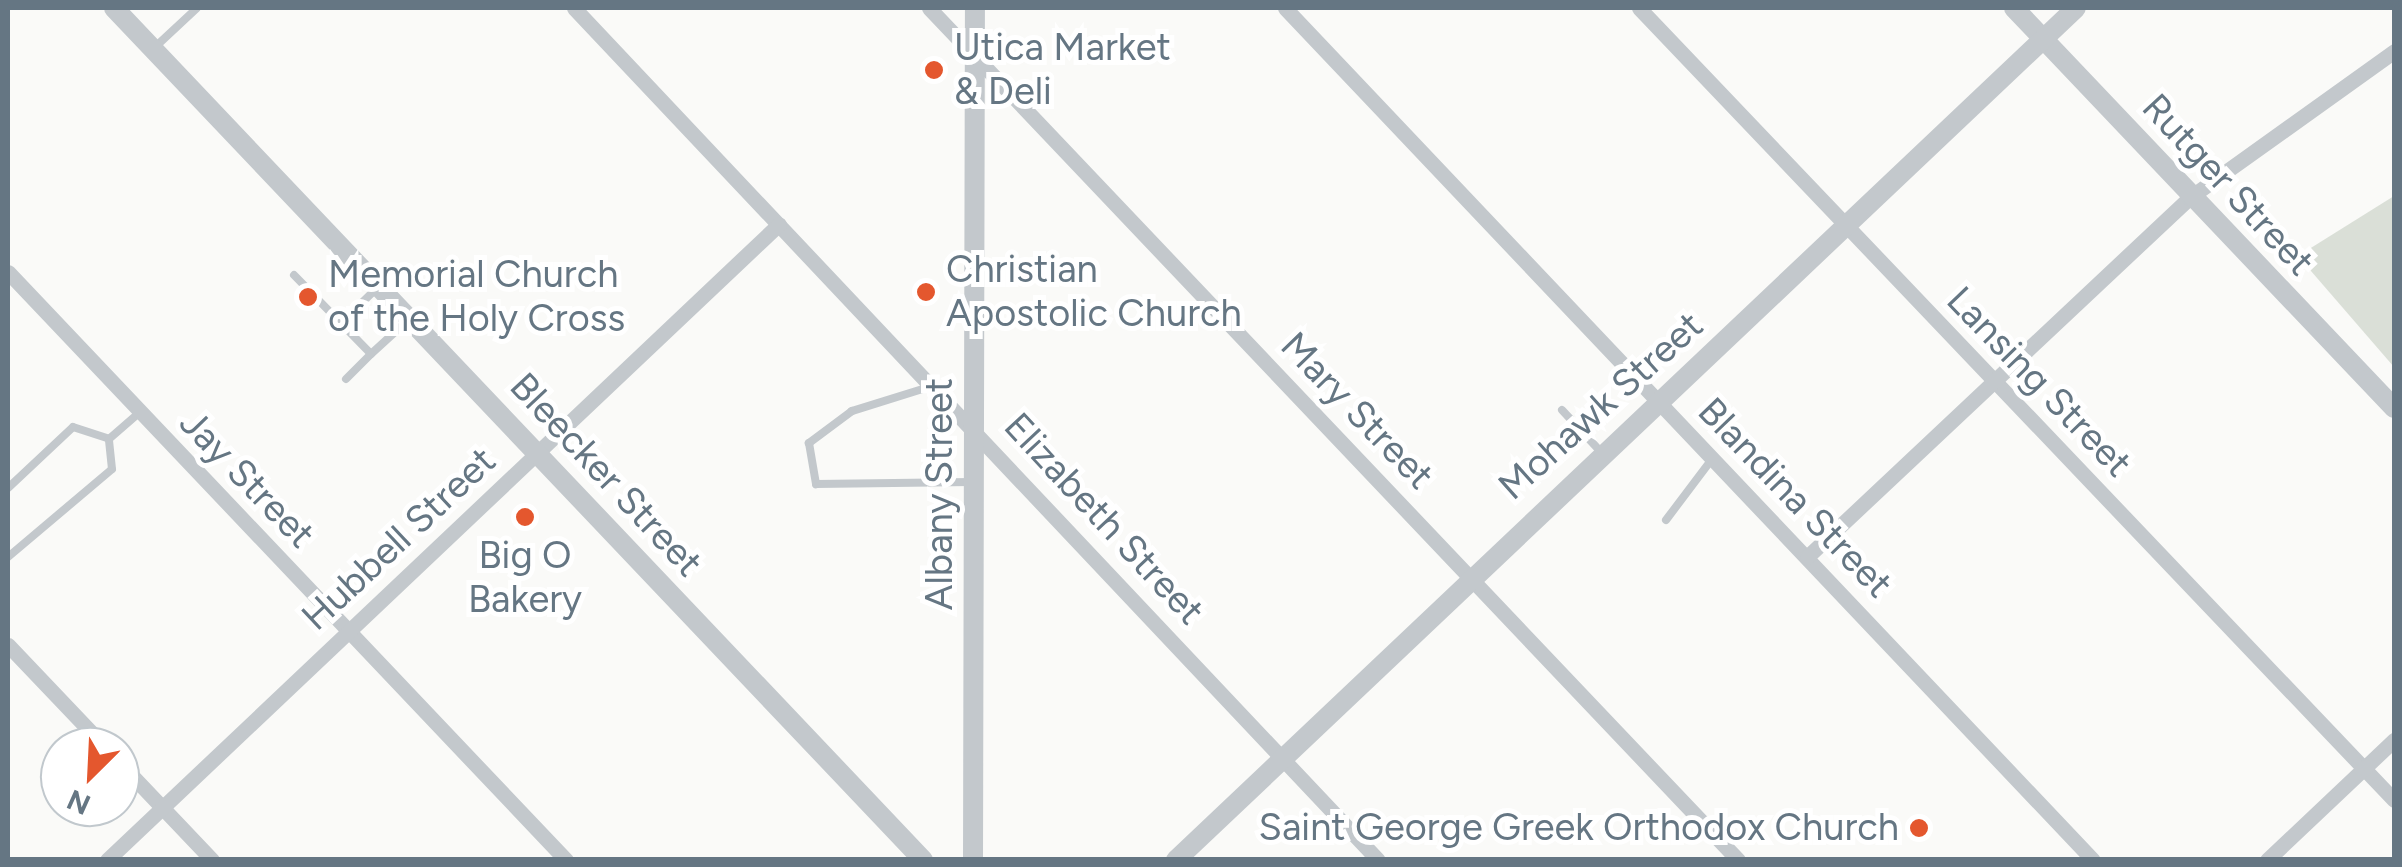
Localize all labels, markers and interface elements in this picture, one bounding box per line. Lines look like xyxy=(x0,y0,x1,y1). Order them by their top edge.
place label: Utica Market & Deli xyxy=(954,25,1171,114)
marker: Utica Market & Deli xyxy=(923,59,945,81)
street label: Rutger Street xyxy=(2133,85,2323,285)
place label: Christian Apostolic Church xyxy=(946,247,1242,336)
place label: Memorial Church of the Holy Cross xyxy=(328,252,625,342)
street label: Lansing Street xyxy=(1937,278,2141,486)
marker: Christian Apostolic Church xyxy=(915,281,937,303)
marker: Memorial Church of the Holy Cross xyxy=(297,286,319,308)
street label: Mohawk Street xyxy=(1490,303,1712,509)
street label: Mary Street xyxy=(1271,323,1443,499)
street label: Bleecker Street xyxy=(500,364,712,586)
street label: Albany Street xyxy=(917,378,963,610)
street label: Blandina Street xyxy=(1688,389,1902,607)
street label: Jay Street xyxy=(170,400,324,558)
street label: Elizabeth Street xyxy=(995,404,1213,634)
street label: Hubbell Street xyxy=(293,438,505,640)
marker: Big O Bakery xyxy=(514,506,536,528)
place label: Big O Bakery xyxy=(468,533,582,622)
north arrow xyxy=(40,727,140,827)
text: N xyxy=(62,783,95,823)
place label: Saint George Greek Orthodox Church xyxy=(1259,805,1899,851)
marker: Saint George Greek Orthodox Church xyxy=(1908,817,1930,839)

